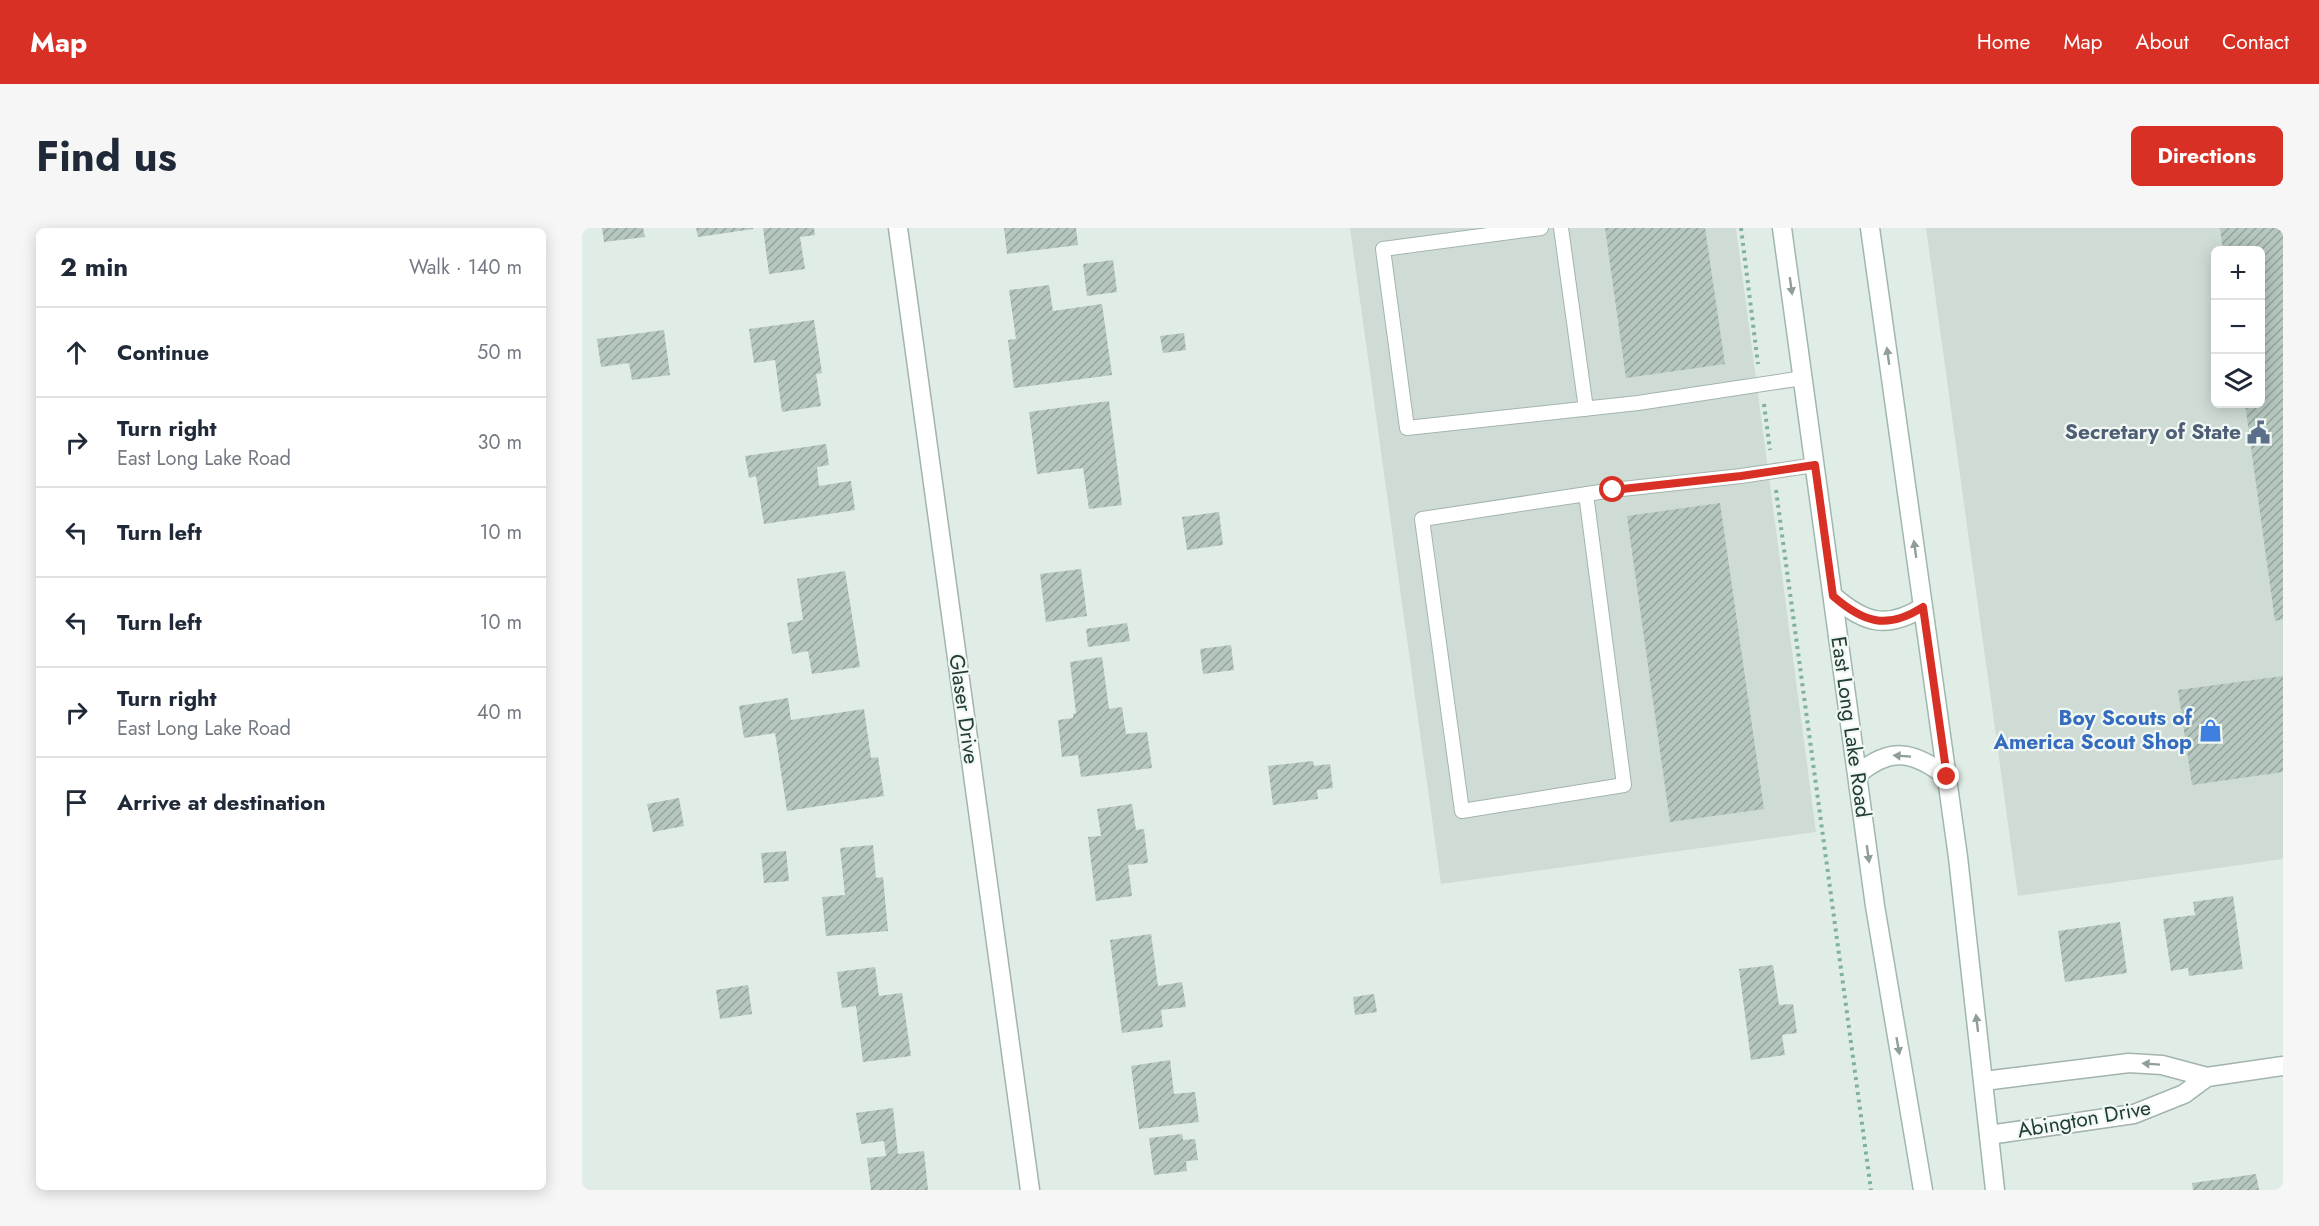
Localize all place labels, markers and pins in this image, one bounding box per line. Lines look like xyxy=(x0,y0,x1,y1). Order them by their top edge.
place label: Secretary of State xyxy=(2065,417,2241,447)
public building icon: Secretary of State xyxy=(2246,419,2272,445)
place label: Boy Scouts of America Scout Shop xyxy=(1993,703,2193,757)
shop icon: Boy Scouts of America Scout Shop xyxy=(2197,717,2223,743)

